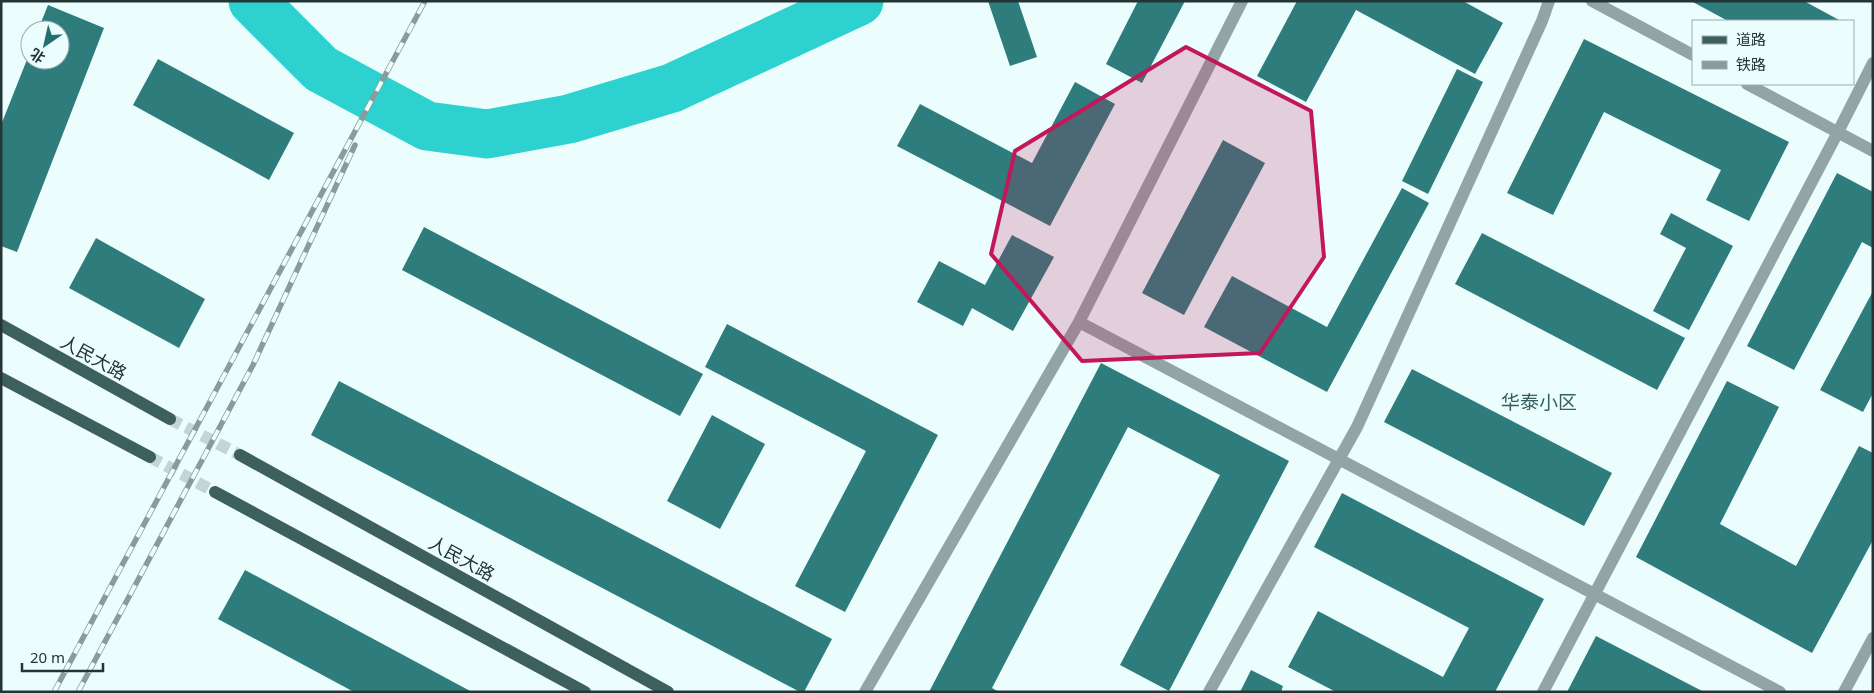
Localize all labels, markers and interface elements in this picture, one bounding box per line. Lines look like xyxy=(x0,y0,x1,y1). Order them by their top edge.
north arrow xyxy=(20,20,70,70)
legend xyxy=(1692,20,1854,85)
text: 道路 xyxy=(1736,29,1766,49)
text: 北 xyxy=(26,44,49,68)
text: 铁路 xyxy=(1736,54,1766,74)
street label: 人民大路 xyxy=(57,329,131,385)
district label: 华泰小区 xyxy=(1501,389,1577,415)
street label: 人民大路 xyxy=(425,530,499,586)
scale bar xyxy=(22,640,104,672)
text: 20 m xyxy=(30,647,65,667)

